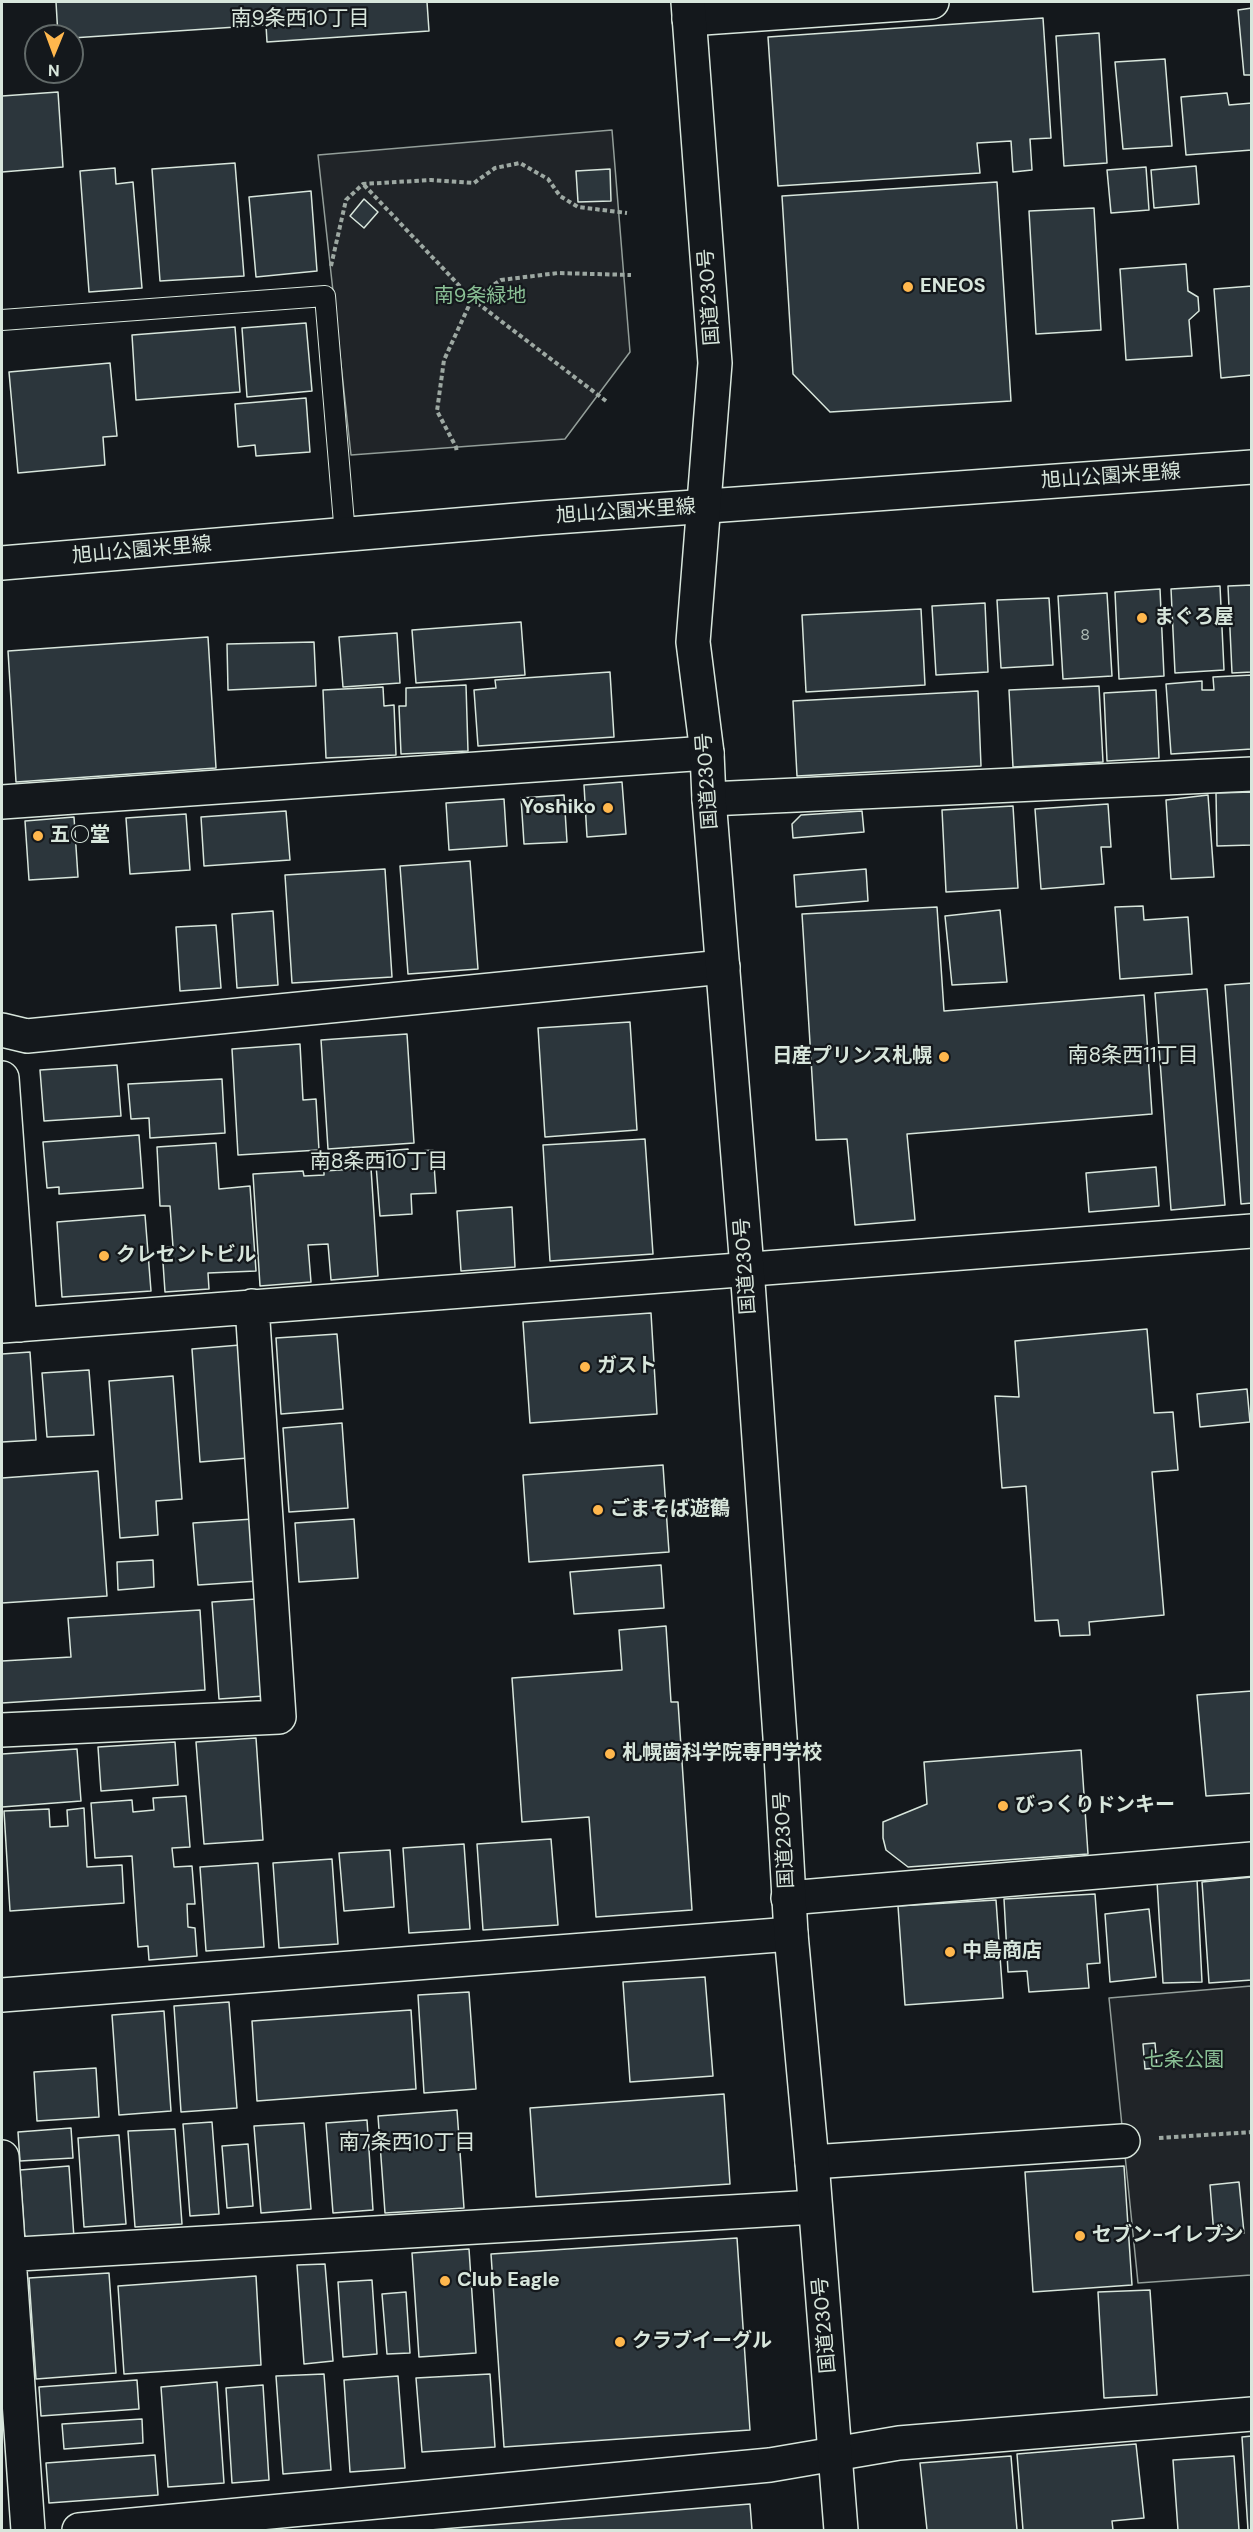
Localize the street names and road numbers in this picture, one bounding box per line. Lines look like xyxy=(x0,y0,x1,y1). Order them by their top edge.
street label: 国道230号 xyxy=(695,248,725,346)
street label: 旭山公園米里線 xyxy=(1040,460,1182,494)
street label: 旭山公園米里線 xyxy=(555,495,697,529)
street label: 旭山公園米里線 xyxy=(71,533,213,569)
street label: 国道230号 xyxy=(693,732,723,830)
street label: 国道230号 xyxy=(731,1217,761,1315)
street label: 国道230号 xyxy=(770,1791,800,1889)
street label: 国道230号 xyxy=(809,2276,841,2374)

